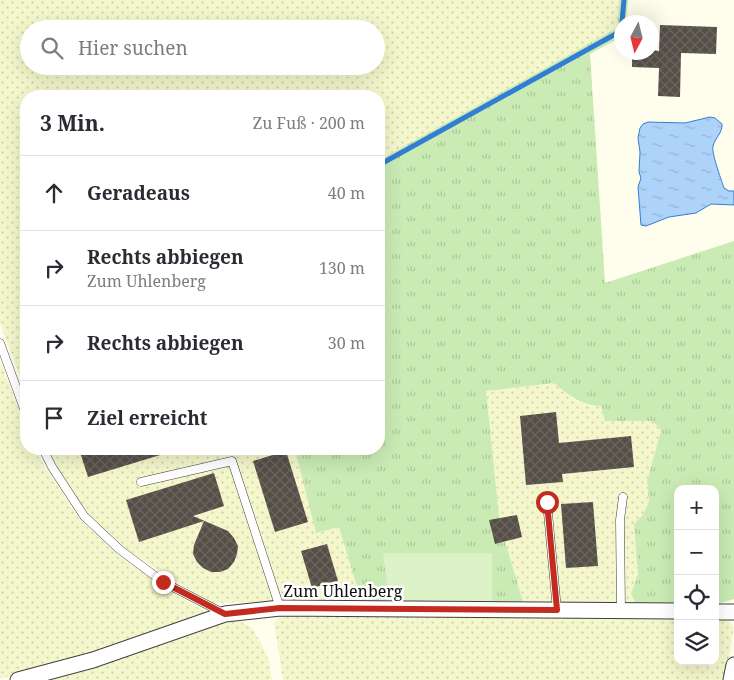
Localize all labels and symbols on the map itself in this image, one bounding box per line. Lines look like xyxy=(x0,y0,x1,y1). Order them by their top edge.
north arrow xyxy=(614,15,659,60)
route start xyxy=(536,491,559,514)
route end xyxy=(152,571,175,594)
street label: Zum Uhlenberg xyxy=(284,580,403,602)

